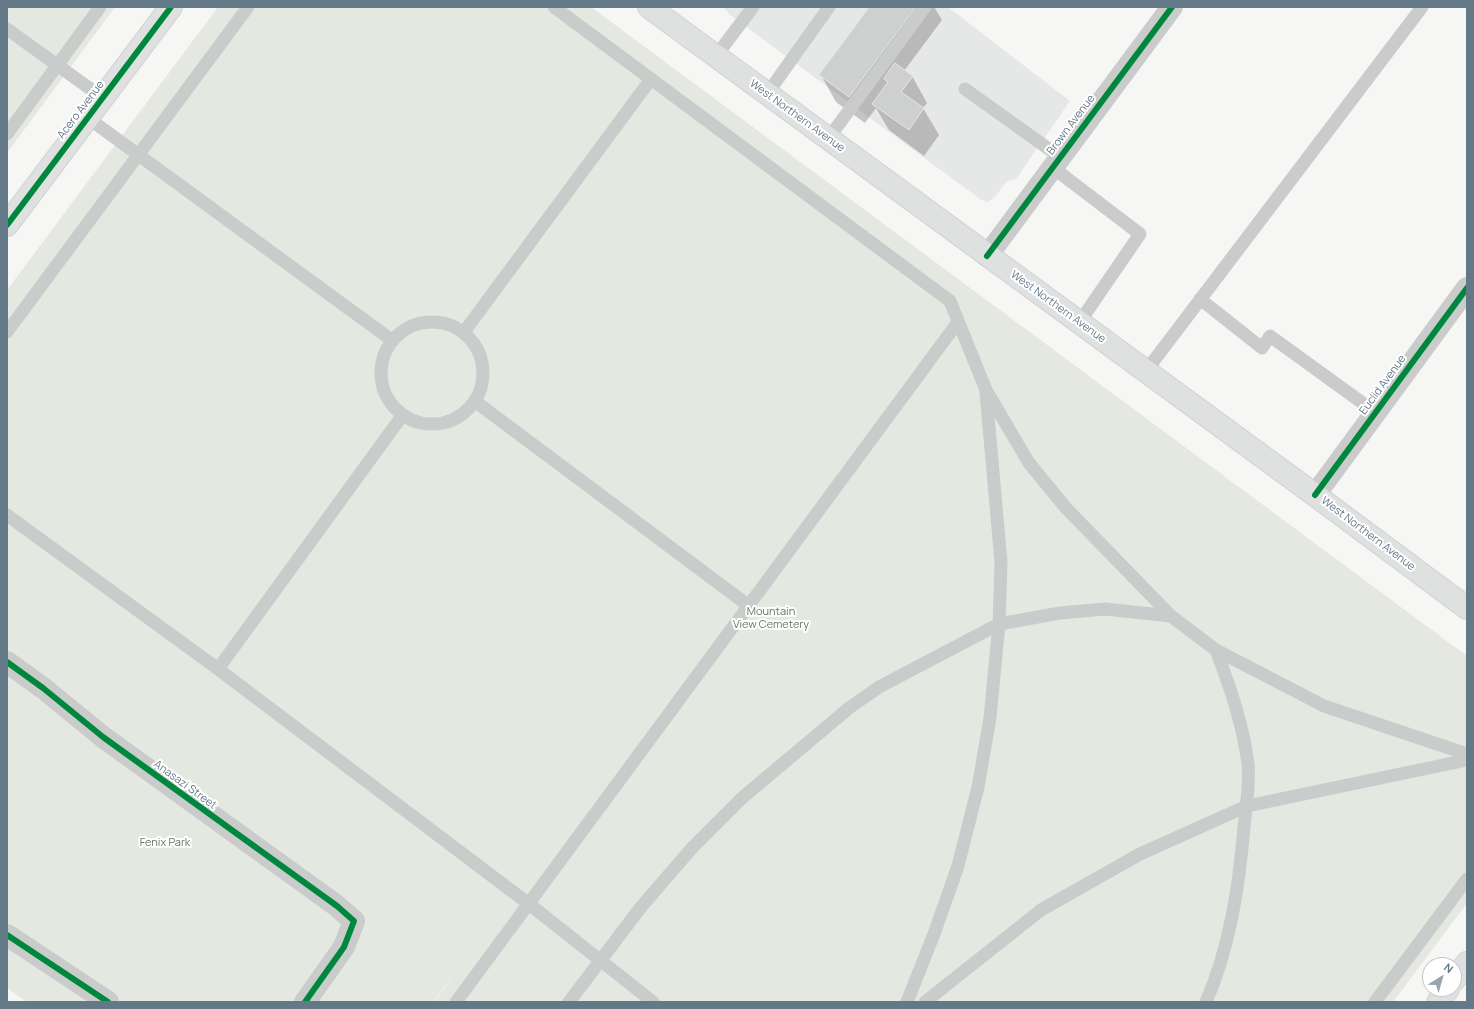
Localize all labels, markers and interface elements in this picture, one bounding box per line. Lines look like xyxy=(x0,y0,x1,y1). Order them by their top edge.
street label: West Northern Avenue xyxy=(747,77,847,155)
street label: Acero Avenue xyxy=(55,78,107,142)
street label: Brown Avenue xyxy=(1044,92,1098,158)
street label: West Northern Avenue xyxy=(1008,268,1108,346)
street label: Euclid Avenue xyxy=(1357,353,1409,417)
street label: West Northern Avenue xyxy=(1318,494,1418,574)
park label: Mountain View Cemetery xyxy=(733,605,809,631)
street label: Anasazi Street xyxy=(151,758,219,812)
park label: Fenix Park xyxy=(140,836,190,850)
north arrow xyxy=(1422,957,1462,997)
text: N xyxy=(1441,959,1457,976)

